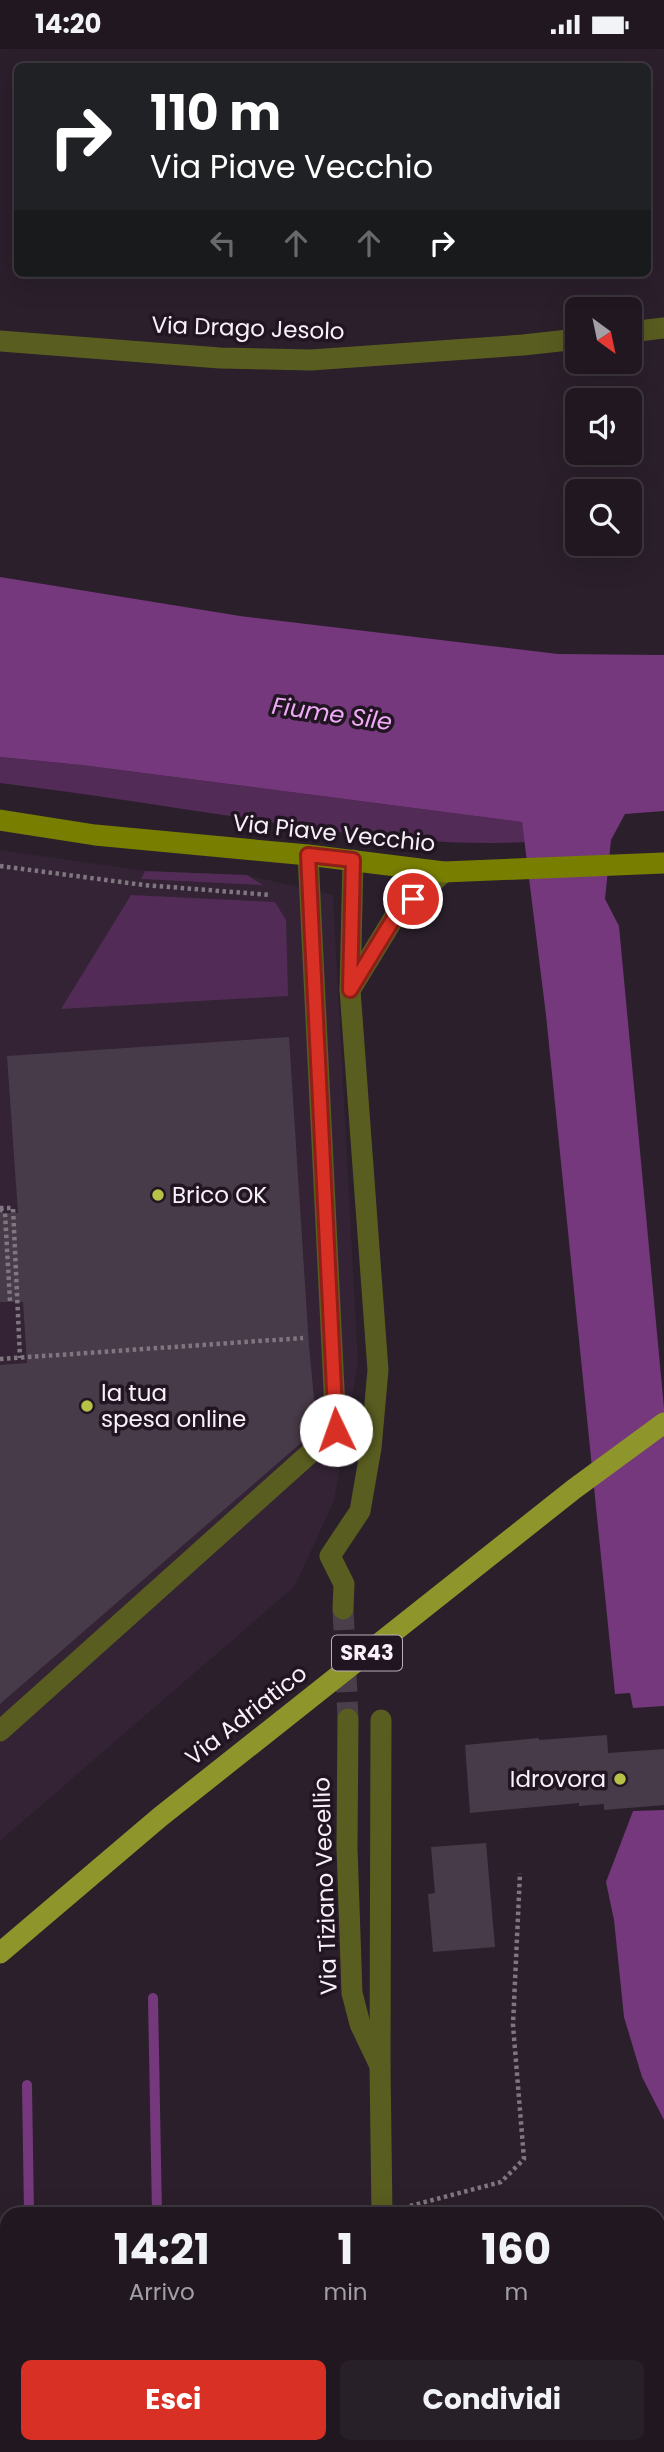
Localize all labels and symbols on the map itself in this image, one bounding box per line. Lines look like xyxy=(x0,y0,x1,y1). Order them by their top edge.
north arrow xyxy=(565,297,642,375)
street label: Via Drago Jesolo xyxy=(151,309,345,347)
water label: Fiume Sile xyxy=(270,689,394,738)
street label: Via Piave Vecchio xyxy=(231,806,437,860)
pin xyxy=(383,869,443,929)
place label: Brico OK xyxy=(172,1179,267,1211)
marker: Brico OK xyxy=(150,1187,166,1203)
place label: la tua spesa online xyxy=(101,1377,246,1435)
position arrow xyxy=(299,1393,373,1467)
marker: la tua spesa online xyxy=(79,1398,95,1414)
road number: SR43 xyxy=(332,1635,402,1671)
street label: Via Adriatico xyxy=(178,1657,314,1773)
place label: Idrovora xyxy=(510,1763,606,1795)
marker: Idrovora xyxy=(612,1771,628,1787)
street label: Via Tiziano Vecellio xyxy=(305,1777,345,1995)

